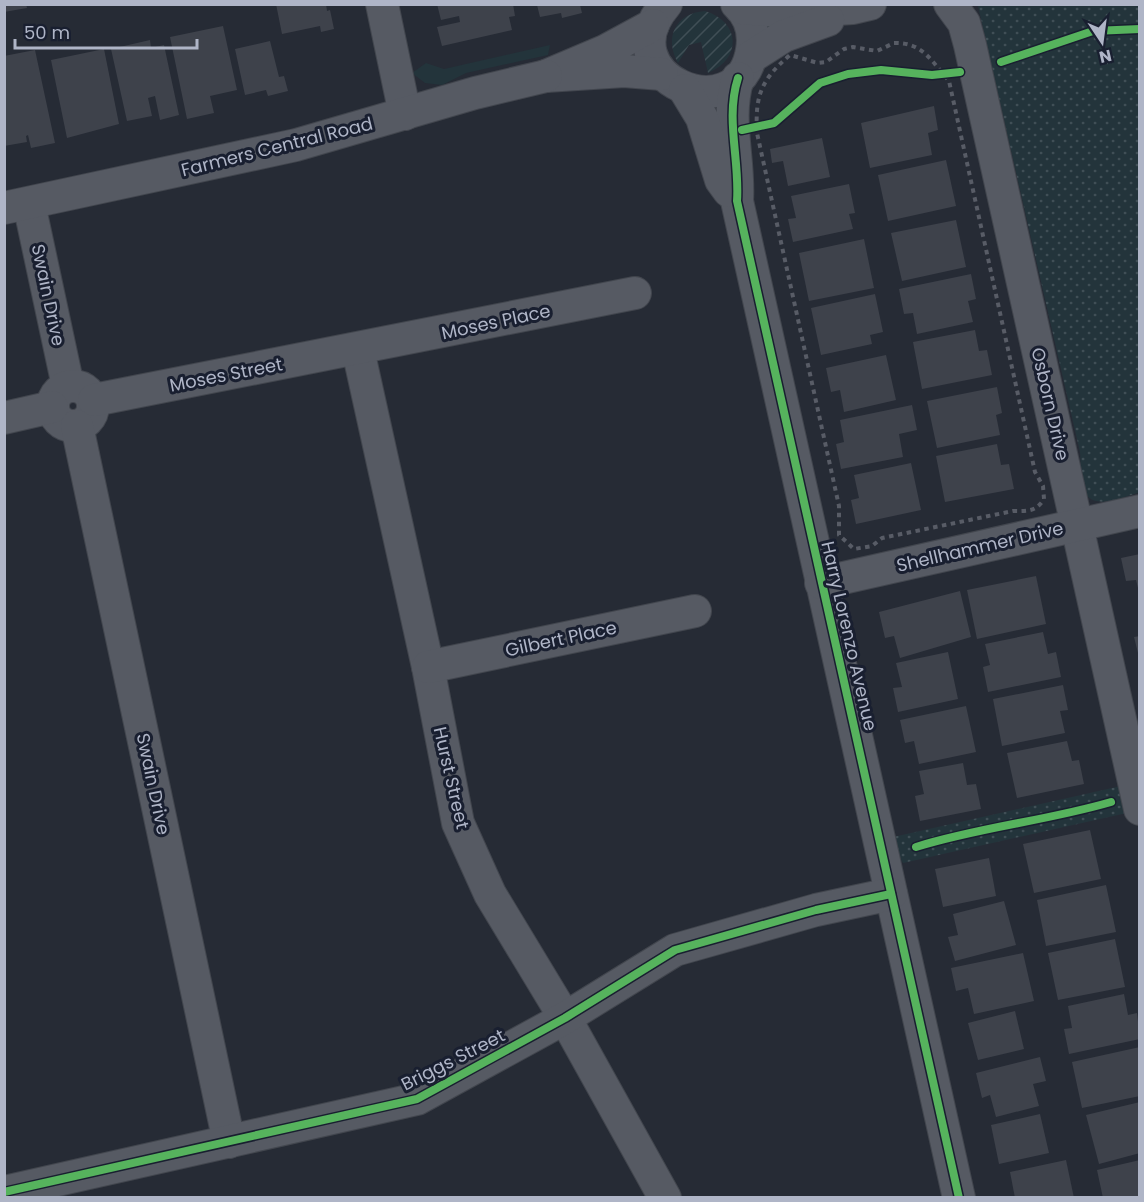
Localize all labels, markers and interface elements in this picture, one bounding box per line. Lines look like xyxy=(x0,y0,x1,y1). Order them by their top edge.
scale bar xyxy=(15,12,196,50)
north arrow xyxy=(1072,12,1132,72)
text: 50 m xyxy=(24,20,70,45)
text: N xyxy=(1097,44,1114,69)
street label: Farmers Central Road xyxy=(178,111,375,182)
street label: Swain Drive xyxy=(26,242,71,348)
street label: Moses Place xyxy=(439,298,553,345)
street label: Osborn Drive xyxy=(1025,345,1076,463)
street label: Moses Street xyxy=(167,351,284,398)
street label: Shellhammer Drive xyxy=(894,515,1066,578)
street label: Harry Lorenzo Avenue xyxy=(816,539,883,733)
street label: Gilbert Place xyxy=(503,614,619,663)
street label: Hurst Street xyxy=(428,724,475,831)
street label: Swain Drive xyxy=(131,731,176,837)
street label: Briggs Street xyxy=(397,1023,509,1096)

